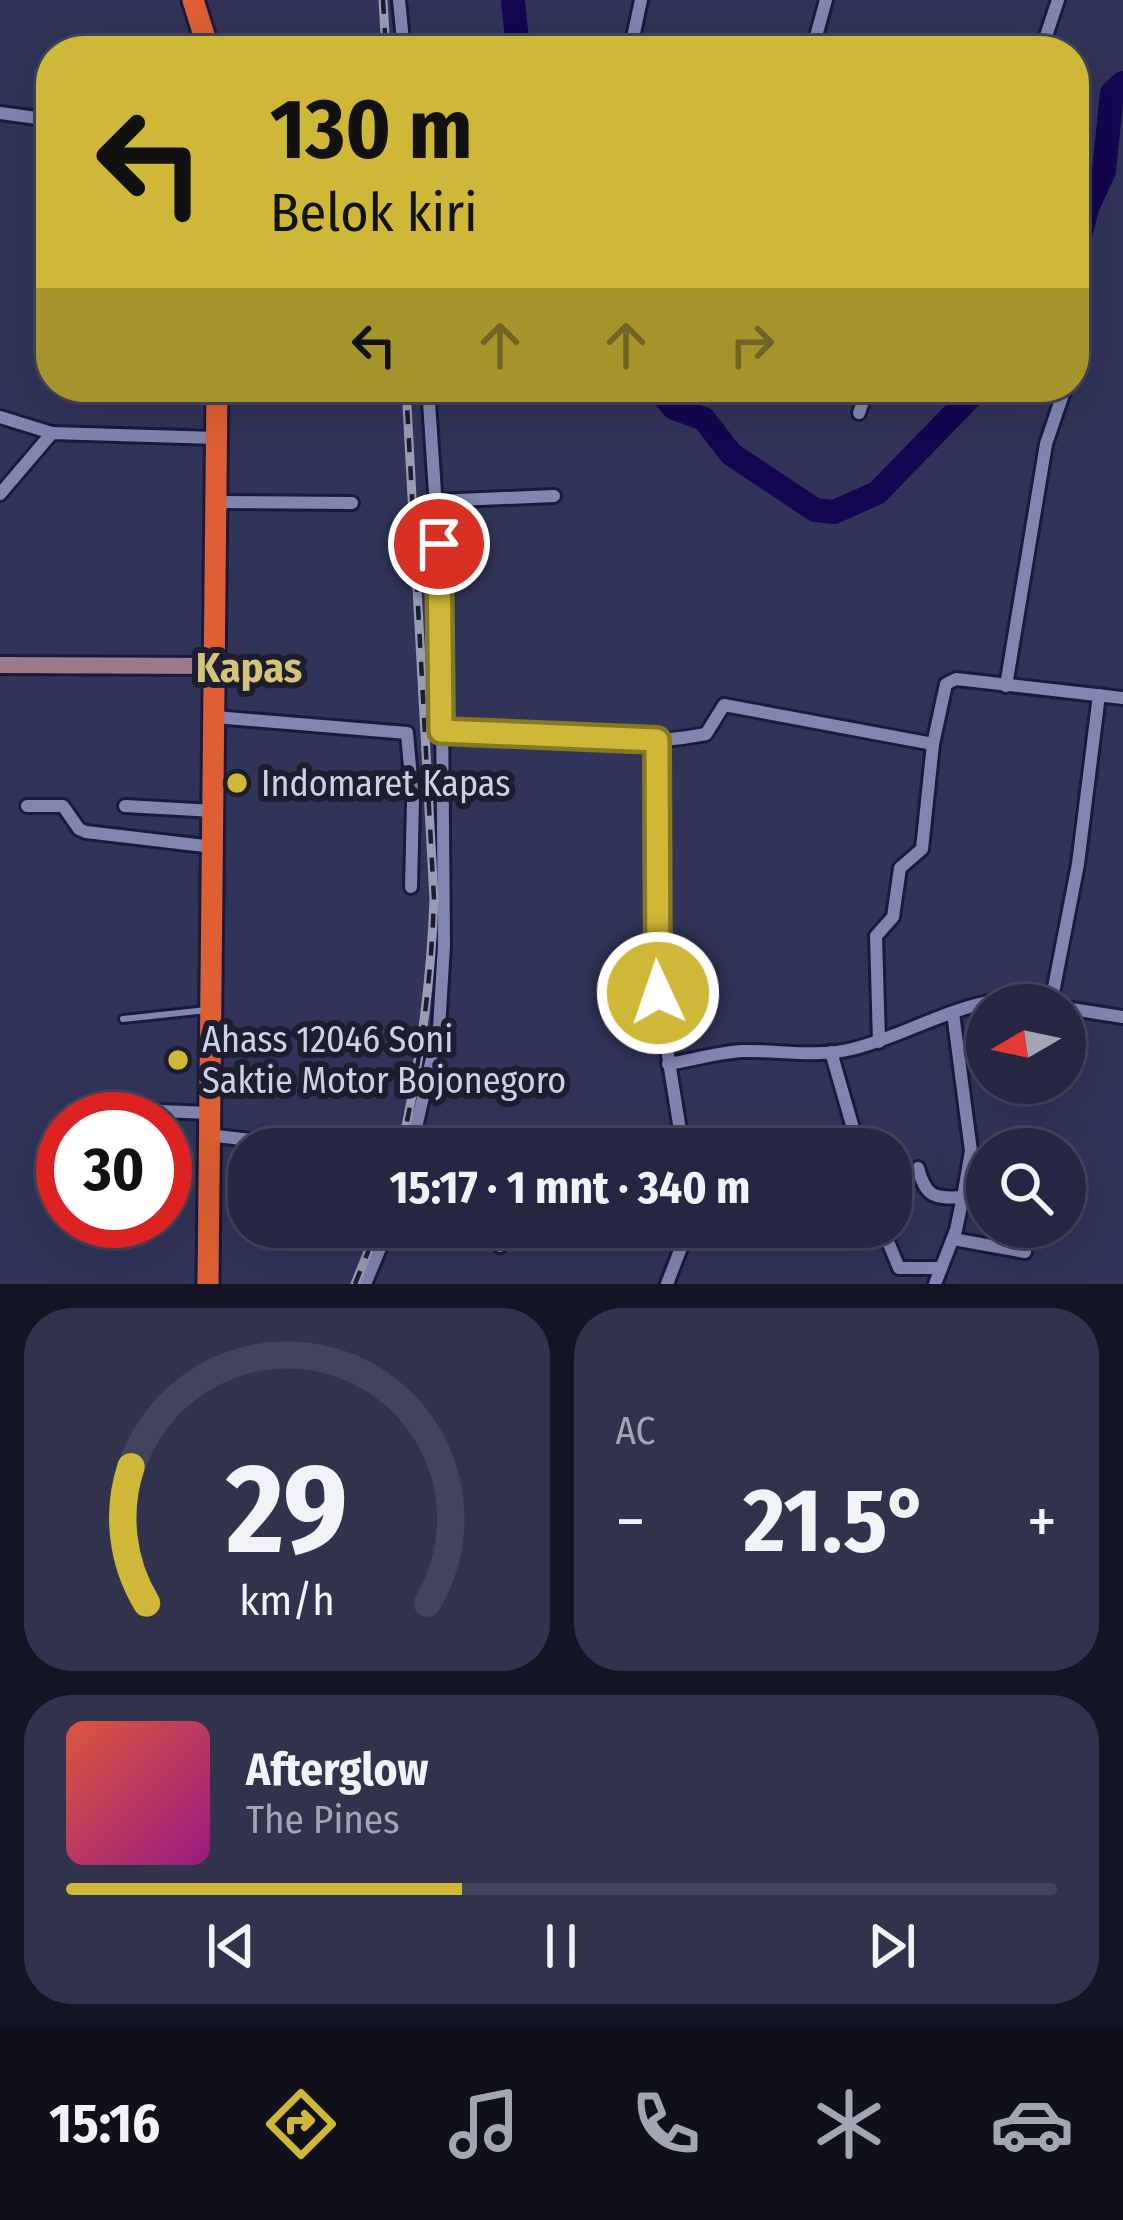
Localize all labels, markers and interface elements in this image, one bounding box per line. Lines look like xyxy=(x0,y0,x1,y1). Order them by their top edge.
text: 130 m xyxy=(270,79,473,180)
icon: left xyxy=(72,84,228,240)
text: Belok kiri xyxy=(270,181,478,245)
icon: left xyxy=(341,312,407,378)
icon: ahead xyxy=(467,312,533,378)
icon: ahead xyxy=(593,312,659,378)
icon: right xyxy=(719,312,785,378)
pin xyxy=(388,493,490,595)
icon: arrive xyxy=(406,511,472,577)
district label: Kapas xyxy=(196,643,302,693)
place label: Indomaret Kapas xyxy=(261,762,511,806)
marker: Indomaret Kapas xyxy=(224,770,250,796)
position arrow xyxy=(595,930,721,1056)
north arrow xyxy=(966,984,1086,1104)
map controls xyxy=(966,984,1086,1248)
place label: Ahass 12046 Soni Saktie Motor Bojonegoro xyxy=(202,1018,566,1103)
marker: Ahass 12046 Soni Saktie Motor Bojonegoro xyxy=(165,1047,191,1073)
speed limit sign: 30 xyxy=(36,1092,192,1248)
button: search xyxy=(966,1128,1086,1248)
text: 15:17 · 1 mnt · 340 m xyxy=(390,1161,750,1215)
text: AC xyxy=(616,1408,655,1454)
text: 29 xyxy=(225,1435,348,1585)
text: 21.5° xyxy=(744,1467,929,1575)
text: − xyxy=(616,1482,645,1561)
text: + xyxy=(1027,1482,1057,1561)
text: km/h xyxy=(239,1574,335,1625)
text: Afterglow xyxy=(246,1743,428,1797)
text: The Pines xyxy=(246,1797,400,1843)
icon: previous xyxy=(198,1913,264,1979)
icon: pause xyxy=(528,1913,594,1979)
icon: next xyxy=(859,1913,925,1979)
icon: directions xyxy=(259,2082,343,2166)
icon: music xyxy=(442,2082,526,2166)
icon: phone xyxy=(624,2082,708,2166)
icon: climate xyxy=(807,2082,891,2166)
icon: car xyxy=(990,2082,1074,2166)
text: 15:16 xyxy=(49,2092,160,2156)

